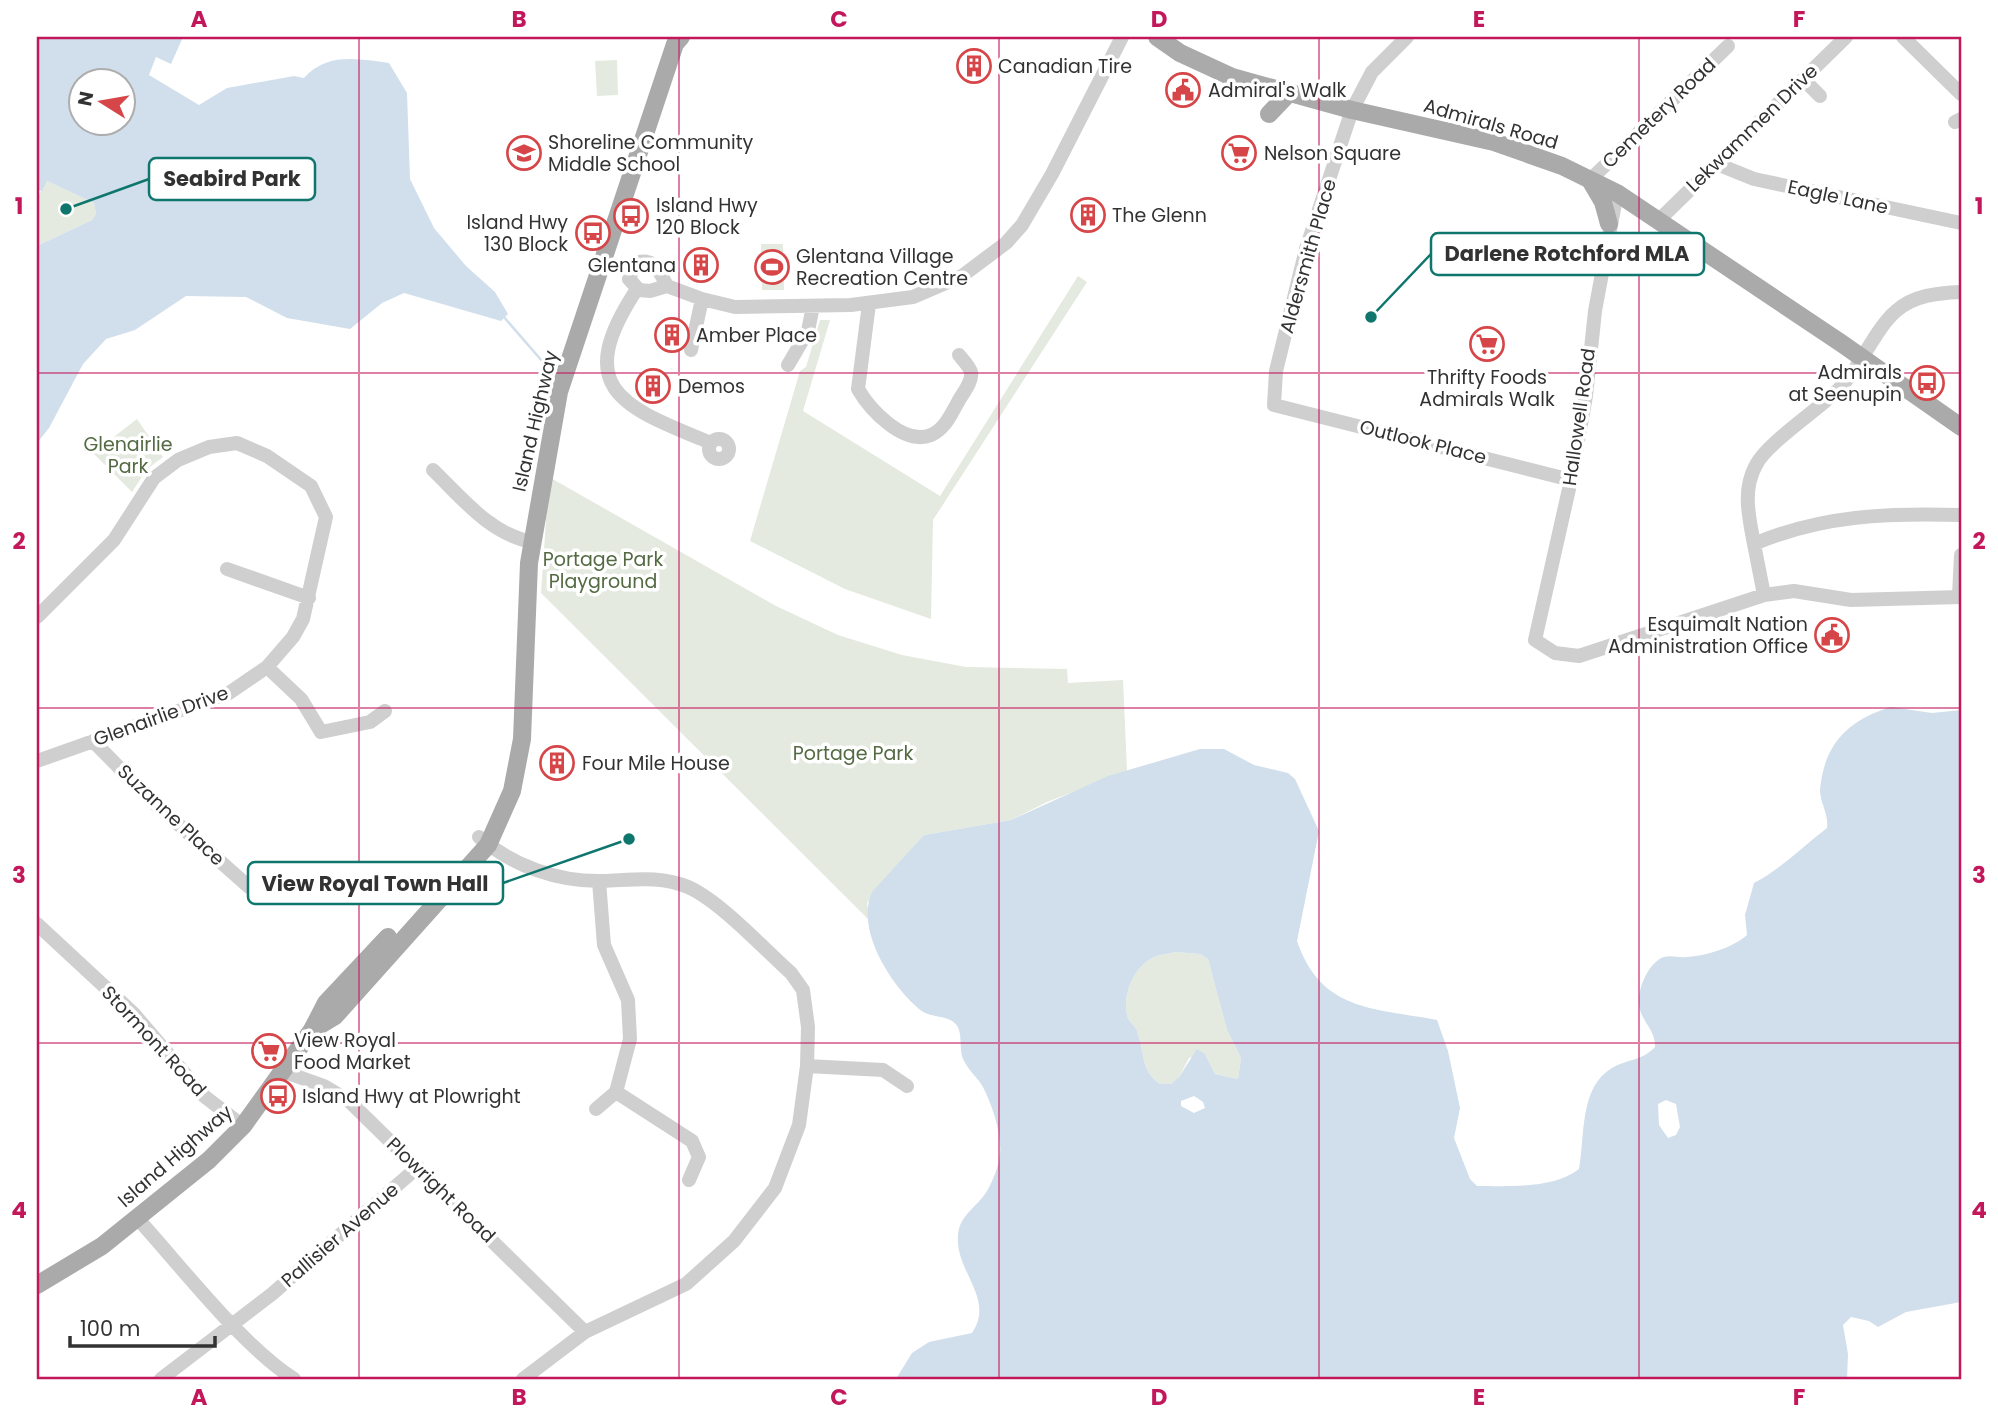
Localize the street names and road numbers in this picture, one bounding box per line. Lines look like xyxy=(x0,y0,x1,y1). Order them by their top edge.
street label: Cemetery Road xyxy=(1596,52,1722,174)
street label: Lekwammen Drive xyxy=(1680,58,1824,198)
street label: Admirals Road xyxy=(1421,92,1561,156)
street label: Eagle Lane xyxy=(1785,173,1891,221)
street label: Aldersmith Place xyxy=(1273,176,1343,336)
street label: Hallowell Road xyxy=(1556,346,1602,488)
street label: Island Highway xyxy=(506,347,564,494)
street label: Outlook Place xyxy=(1357,413,1489,471)
street label: Glenairlie Drive xyxy=(90,679,232,753)
street label: Suzanne Place xyxy=(111,758,231,872)
street label: Stormont Road xyxy=(95,980,213,1102)
street label: Island Highway xyxy=(112,1098,238,1213)
street label: Plowright Road xyxy=(381,1131,501,1249)
street label: Pallisier Avenue xyxy=(275,1176,405,1294)

